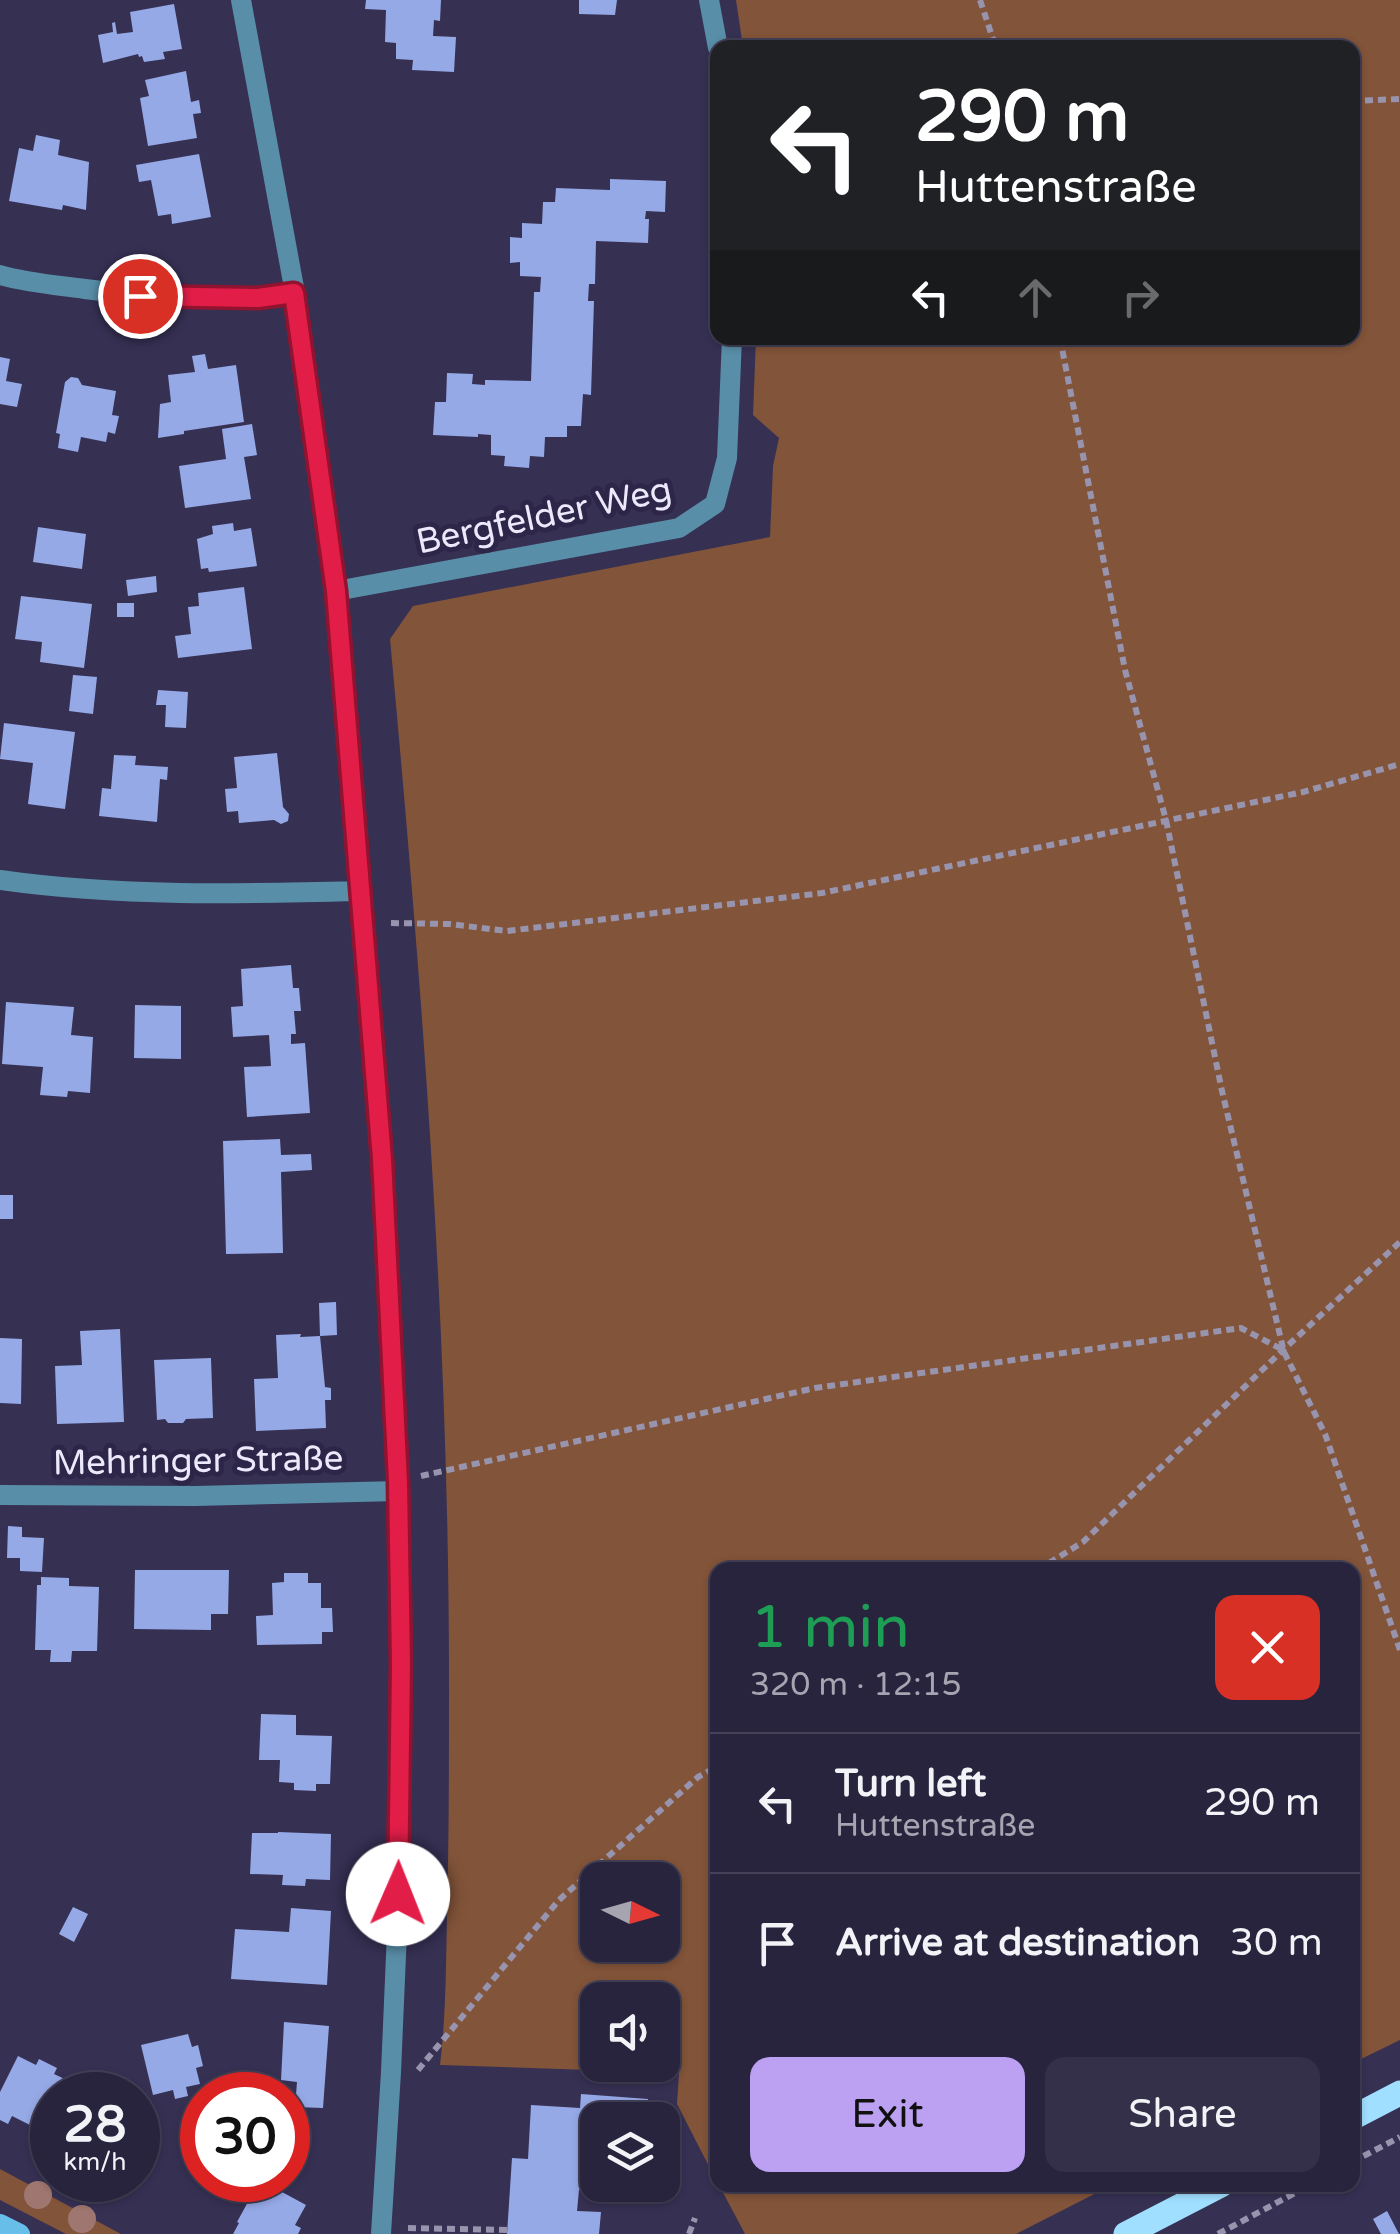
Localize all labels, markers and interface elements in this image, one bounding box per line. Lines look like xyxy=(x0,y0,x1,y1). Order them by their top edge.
text: 290 m xyxy=(915,76,1129,160)
icon: left xyxy=(750,80,880,210)
text: Huttenstraße xyxy=(915,161,1197,215)
pin xyxy=(98,254,183,339)
icon: arrive xyxy=(113,269,168,324)
icon: left xyxy=(903,270,958,325)
icon: ahead xyxy=(1008,270,1063,325)
icon: right xyxy=(1113,270,1168,325)
street label: Bergfelder Weg xyxy=(413,468,675,564)
street label: Mehringer Straße xyxy=(52,1437,344,1485)
text: 1 min xyxy=(750,1592,910,1664)
button: close xyxy=(1215,1595,1320,1700)
text: 320 m · 12:15 xyxy=(750,1666,962,1704)
text: Turn left xyxy=(835,1761,986,1807)
icon: left xyxy=(750,1776,805,1831)
text: 290 m xyxy=(1204,1780,1320,1826)
text: Huttenstraße xyxy=(835,1807,1035,1845)
position arrow xyxy=(346,1842,450,1946)
north arrow xyxy=(580,1862,680,1962)
map controls xyxy=(580,1862,680,2202)
icon: arrive xyxy=(750,1916,805,1971)
text: Arrive at destination xyxy=(835,1920,1200,1966)
text: 30 m xyxy=(1230,1920,1323,1966)
button: sound xyxy=(580,1982,680,2082)
button: Exit xyxy=(750,2057,1025,2172)
button: Share xyxy=(1045,2057,1320,2172)
speed limit sign: 30 xyxy=(180,2072,310,2202)
text: 28 xyxy=(64,2095,126,2155)
button: layers xyxy=(580,2102,680,2202)
text: km/h xyxy=(64,2147,126,2177)

